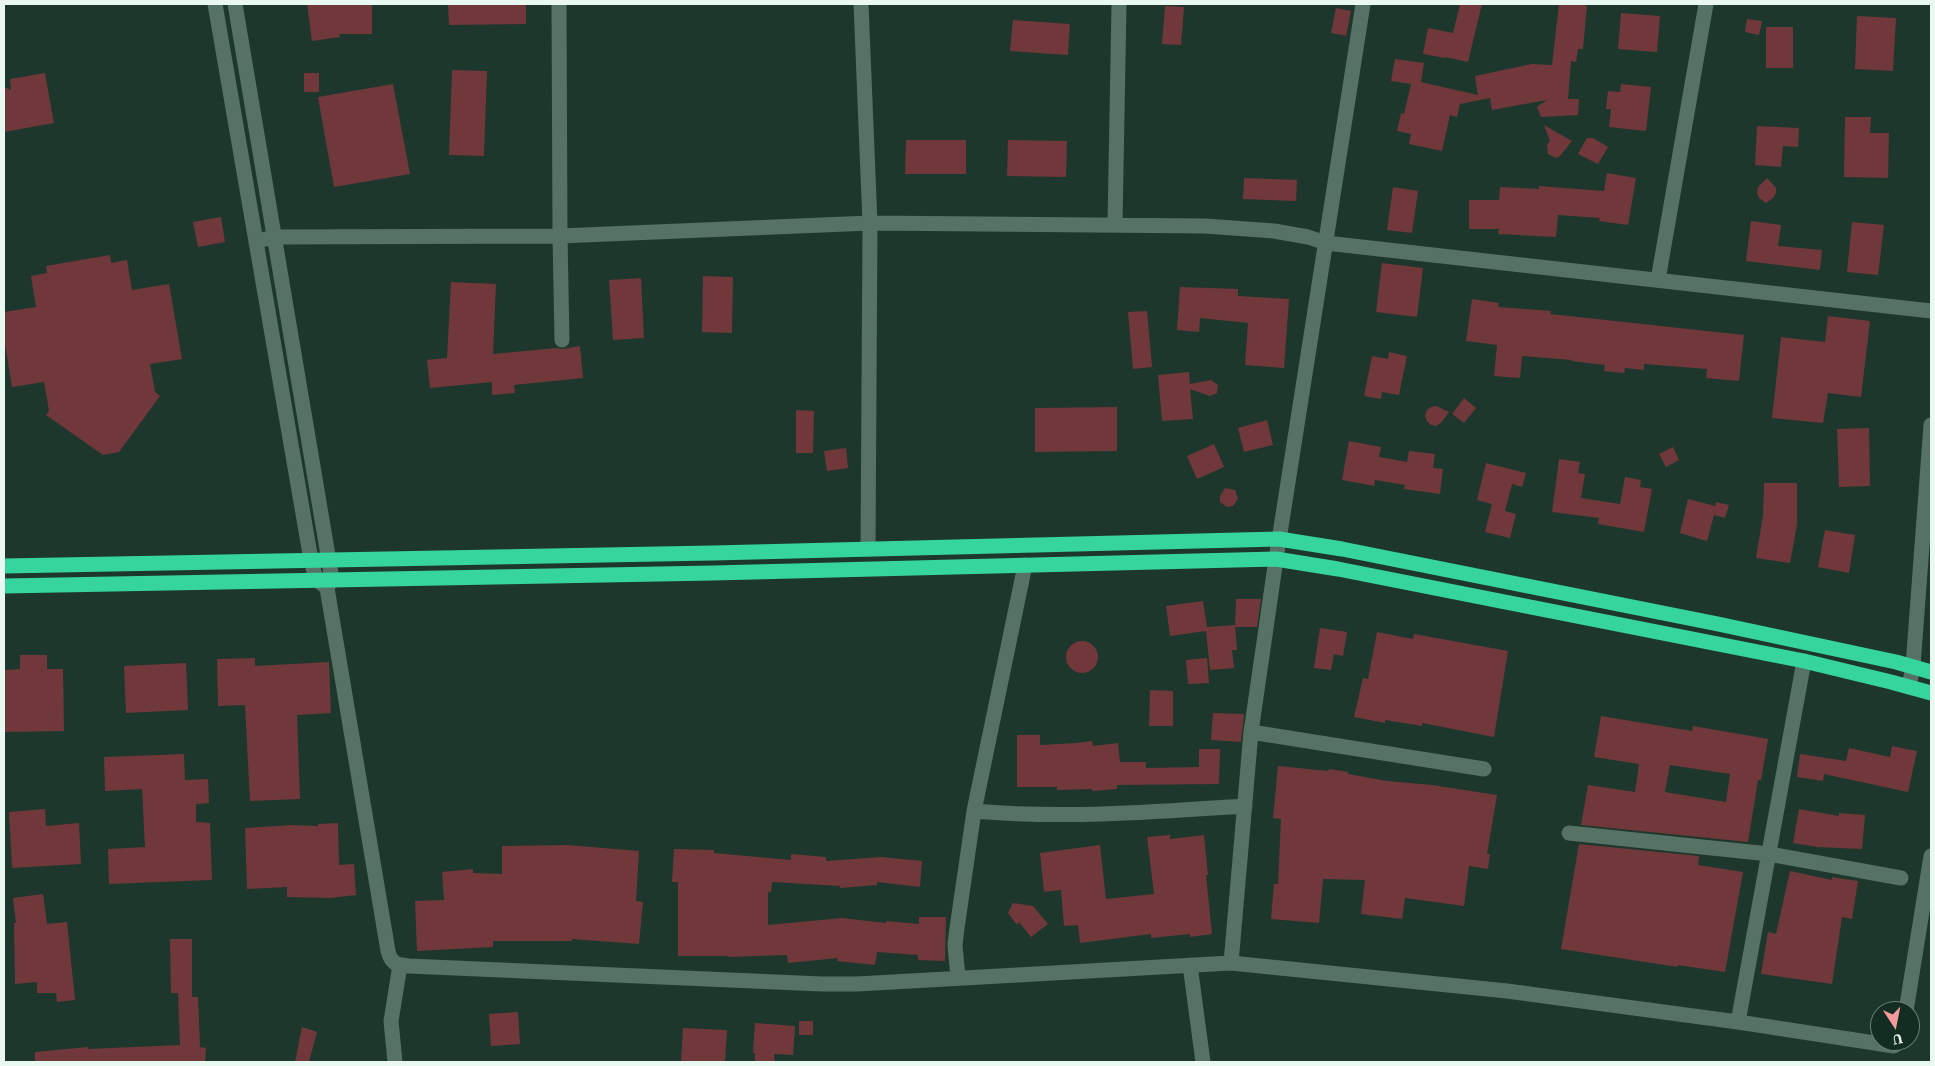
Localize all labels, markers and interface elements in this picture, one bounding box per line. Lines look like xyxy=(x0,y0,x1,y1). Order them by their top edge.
north arrow xyxy=(1870,1001,1920,1051)
text: U xyxy=(1891,1029,1905,1051)

